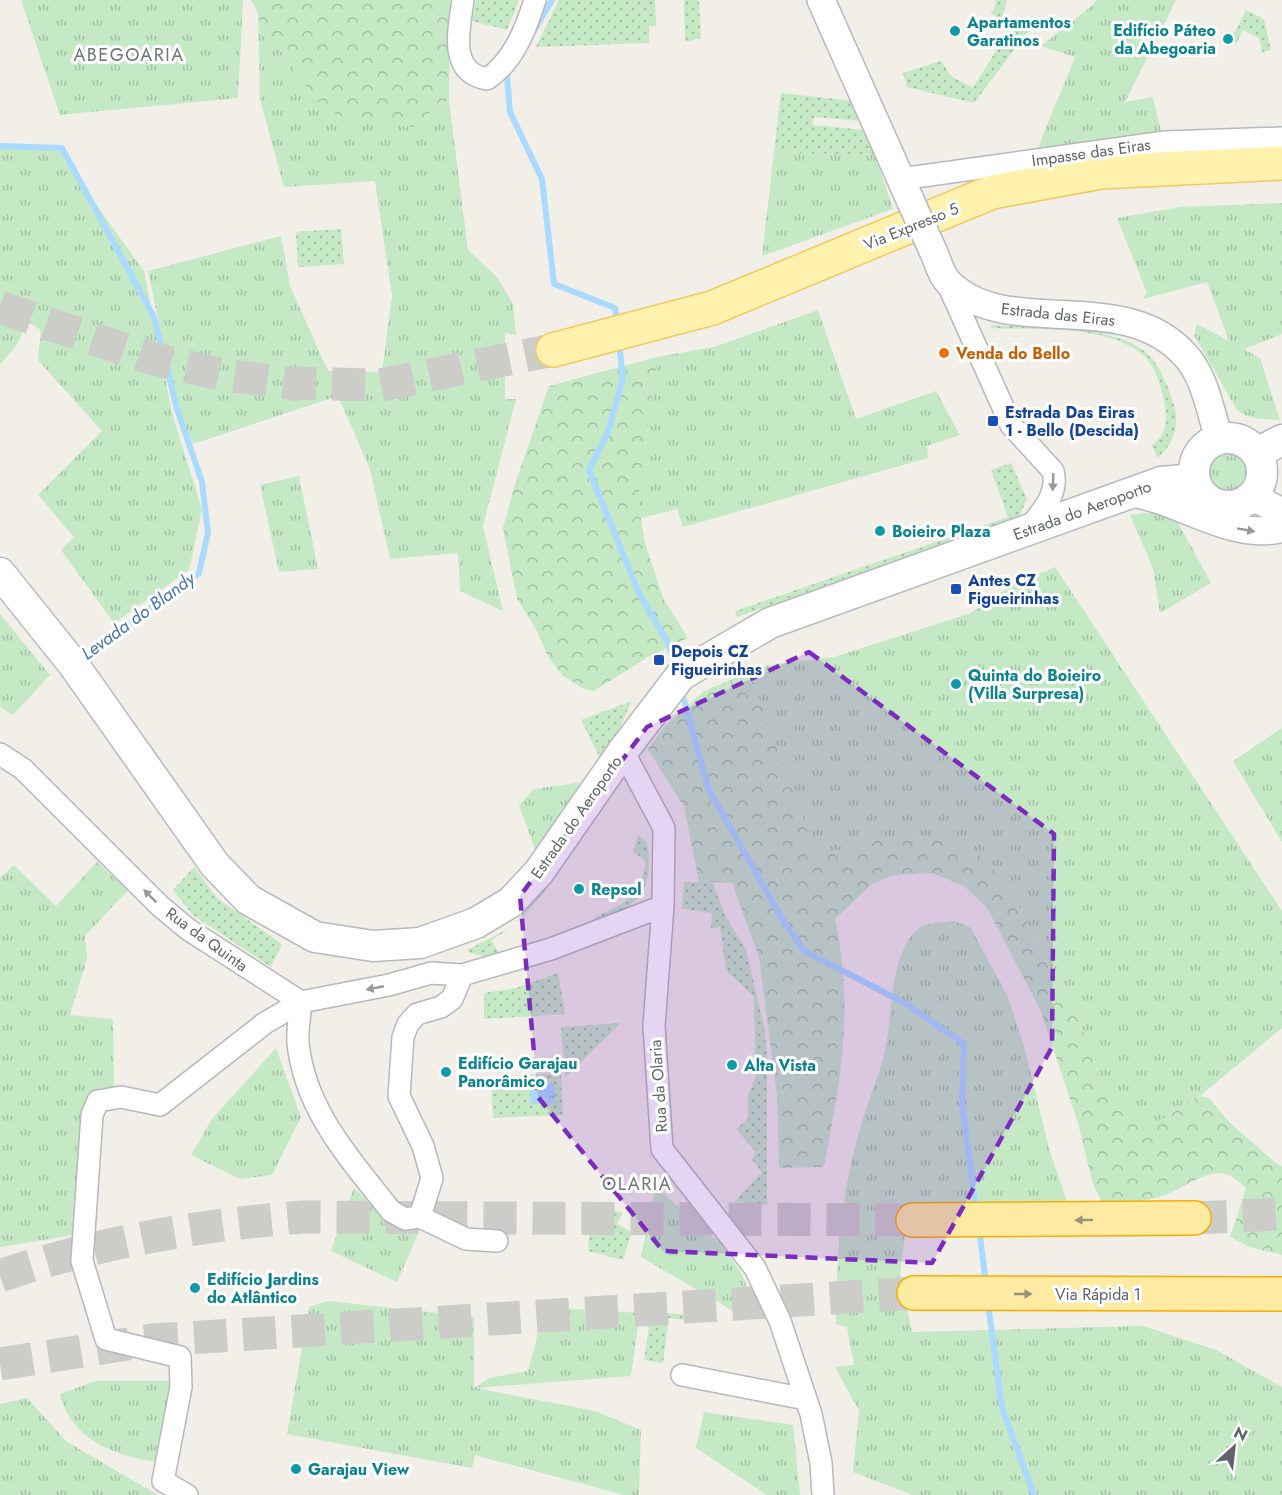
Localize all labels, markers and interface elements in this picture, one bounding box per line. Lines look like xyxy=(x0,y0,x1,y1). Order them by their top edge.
place label: Apartamentos Garatinos xyxy=(966,11,1071,52)
place label: Edifício Páteo da Abegoaria xyxy=(1113,19,1216,60)
marker: Apartamentos Garatinos xyxy=(948,24,962,38)
marker: Edifício Páteo da Abegoaria xyxy=(1221,32,1235,46)
district label: ABEGOARIA xyxy=(73,42,185,68)
street label: Impasse das Eiras xyxy=(1030,133,1152,172)
street label: Via Expresso 5 xyxy=(860,197,962,256)
street label: Estrada das Eiras xyxy=(1000,297,1116,332)
place label: Venda do Bello xyxy=(955,342,1070,365)
marker: Venda do Bello xyxy=(937,346,951,360)
place label: Estrada Das Eiras 1 - Bello (Descida) xyxy=(1005,401,1139,442)
marker: Estrada Das Eiras 1 - Bello (Descida) xyxy=(986,414,1000,428)
one-way arrow xyxy=(1048,473,1058,492)
street label: Estrada do Aeroporto xyxy=(1010,475,1155,546)
place label: Boieiro Plaza xyxy=(892,520,991,543)
marker: Boieiro Plaza xyxy=(873,524,887,538)
one-way arrow xyxy=(1237,526,1256,535)
water label: Levada do Blandy xyxy=(76,565,201,666)
place label: Antes CZ Figueirinhas xyxy=(967,569,1059,610)
marker: Antes CZ Figueirinhas xyxy=(949,582,963,596)
place label: Depois CZ Figueirinhas xyxy=(671,640,762,681)
marker: Depois CZ Figueirinhas xyxy=(652,653,666,667)
place label: Quinta do Boieiro (Villa Surpresa) xyxy=(968,664,1101,705)
marker: Quinta do Boieiro (Villa Surpresa) xyxy=(949,677,963,691)
street label: Estrada do Aeroporto xyxy=(525,751,628,883)
place label: Repsol xyxy=(591,878,641,901)
marker: Repsol xyxy=(572,882,586,896)
one-way arrow xyxy=(144,889,158,903)
street label: Rua da Quinta xyxy=(161,902,253,977)
one-way arrow xyxy=(365,984,384,993)
street label: Rua da Olaria xyxy=(644,1039,673,1133)
place label: Edifício Garajau Panorâmico xyxy=(458,1052,577,1093)
place label: Alta Vista xyxy=(743,1054,816,1077)
marker: Alta Vista xyxy=(725,1058,739,1072)
marker: Edifício Garajau Panorâmico xyxy=(439,1065,453,1079)
district label: OLARIA xyxy=(602,1171,672,1197)
one-way arrow xyxy=(1075,1215,1094,1225)
place label: Edifício Jardins do Atlântico xyxy=(207,1268,319,1309)
marker: Edifício Jardins do Atlântico xyxy=(188,1281,202,1295)
street label: Via Rápida 1 xyxy=(1055,1283,1141,1306)
one-way arrow xyxy=(1013,1289,1032,1299)
north arrow xyxy=(1204,1417,1264,1477)
text: N xyxy=(1230,1421,1251,1447)
place label: Garajau View xyxy=(308,1458,410,1481)
marker: Garajau View xyxy=(289,1462,303,1476)

